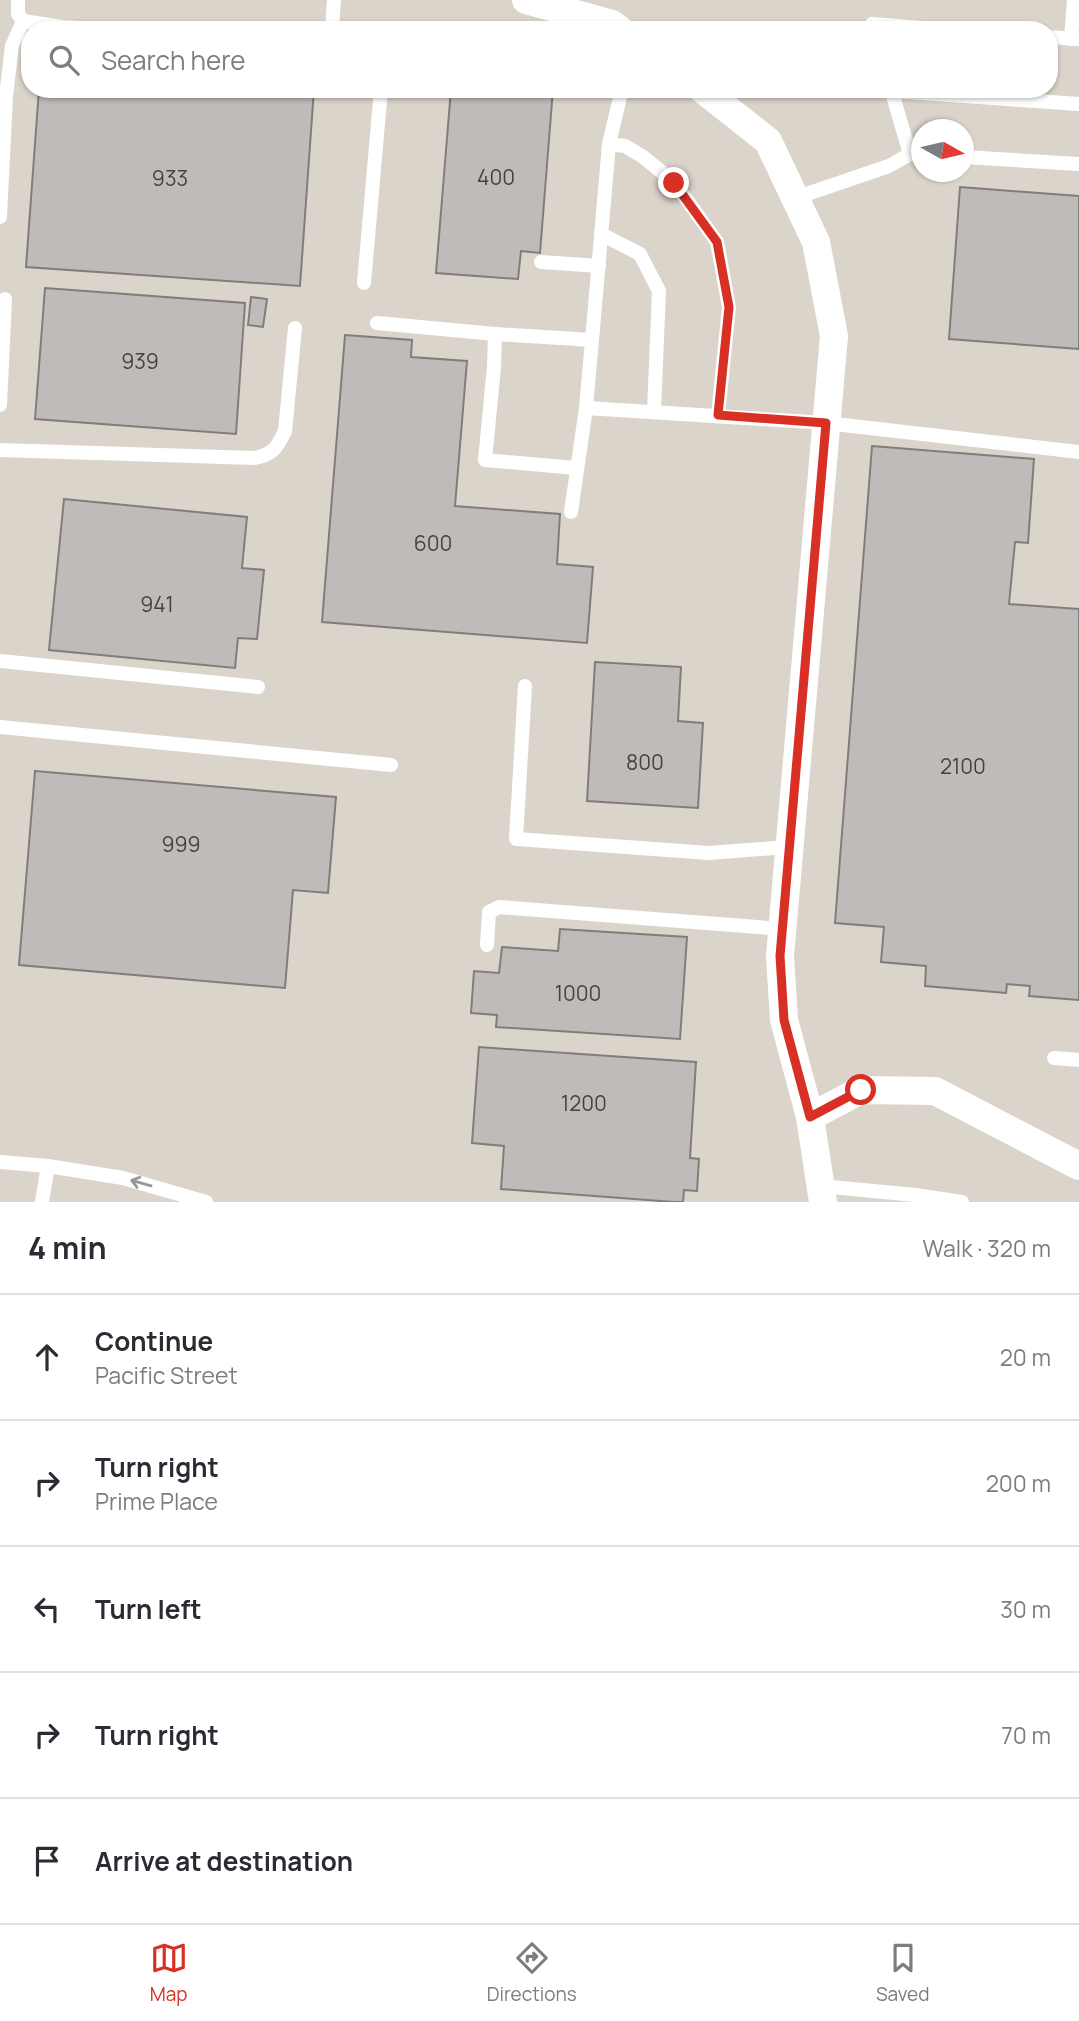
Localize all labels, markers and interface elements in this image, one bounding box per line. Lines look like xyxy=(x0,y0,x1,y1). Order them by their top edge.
search box xyxy=(21,21,1058,98)
icon: search xyxy=(45,41,83,79)
text: Search here xyxy=(101,42,246,78)
north arrow xyxy=(911,119,974,182)
house number: 400 xyxy=(477,163,515,191)
house number: 933 xyxy=(152,164,188,192)
route end xyxy=(658,167,689,198)
house number: 939 xyxy=(121,347,159,375)
house number: 600 xyxy=(414,529,452,557)
house number: 941 xyxy=(140,590,174,618)
house number: 800 xyxy=(626,748,664,776)
house number: 2100 xyxy=(940,752,986,780)
house number: 999 xyxy=(161,830,201,858)
house number: 1000 xyxy=(555,979,601,1007)
route start xyxy=(845,1074,876,1105)
house number: 1200 xyxy=(561,1089,607,1117)
one-way arrow xyxy=(130,1176,152,1189)
text: 4 min xyxy=(28,1227,106,1268)
text: Walk · 320 m xyxy=(923,1232,1051,1264)
text: Continue xyxy=(95,1323,213,1359)
icon: ahead xyxy=(28,1338,66,1376)
text: 20 m xyxy=(1000,1341,1051,1373)
text: Pacific Street xyxy=(95,1359,238,1391)
text: Turn right xyxy=(95,1449,219,1485)
icon: right xyxy=(28,1464,66,1502)
text: 200 m xyxy=(986,1467,1051,1499)
text: Prime Place xyxy=(95,1485,218,1517)
icon: left xyxy=(28,1590,66,1628)
text: Turn left xyxy=(95,1591,202,1627)
text: 30 m xyxy=(1000,1593,1051,1625)
icon: right xyxy=(28,1716,66,1754)
text: Turn right xyxy=(95,1717,219,1753)
text: 70 m xyxy=(1001,1719,1051,1751)
icon: arrive xyxy=(28,1842,66,1880)
text: Arrive at destination xyxy=(95,1843,353,1879)
tab: Map xyxy=(150,1939,188,2007)
tab: Directions xyxy=(487,1939,577,2007)
tab: Saved xyxy=(876,1939,929,2007)

